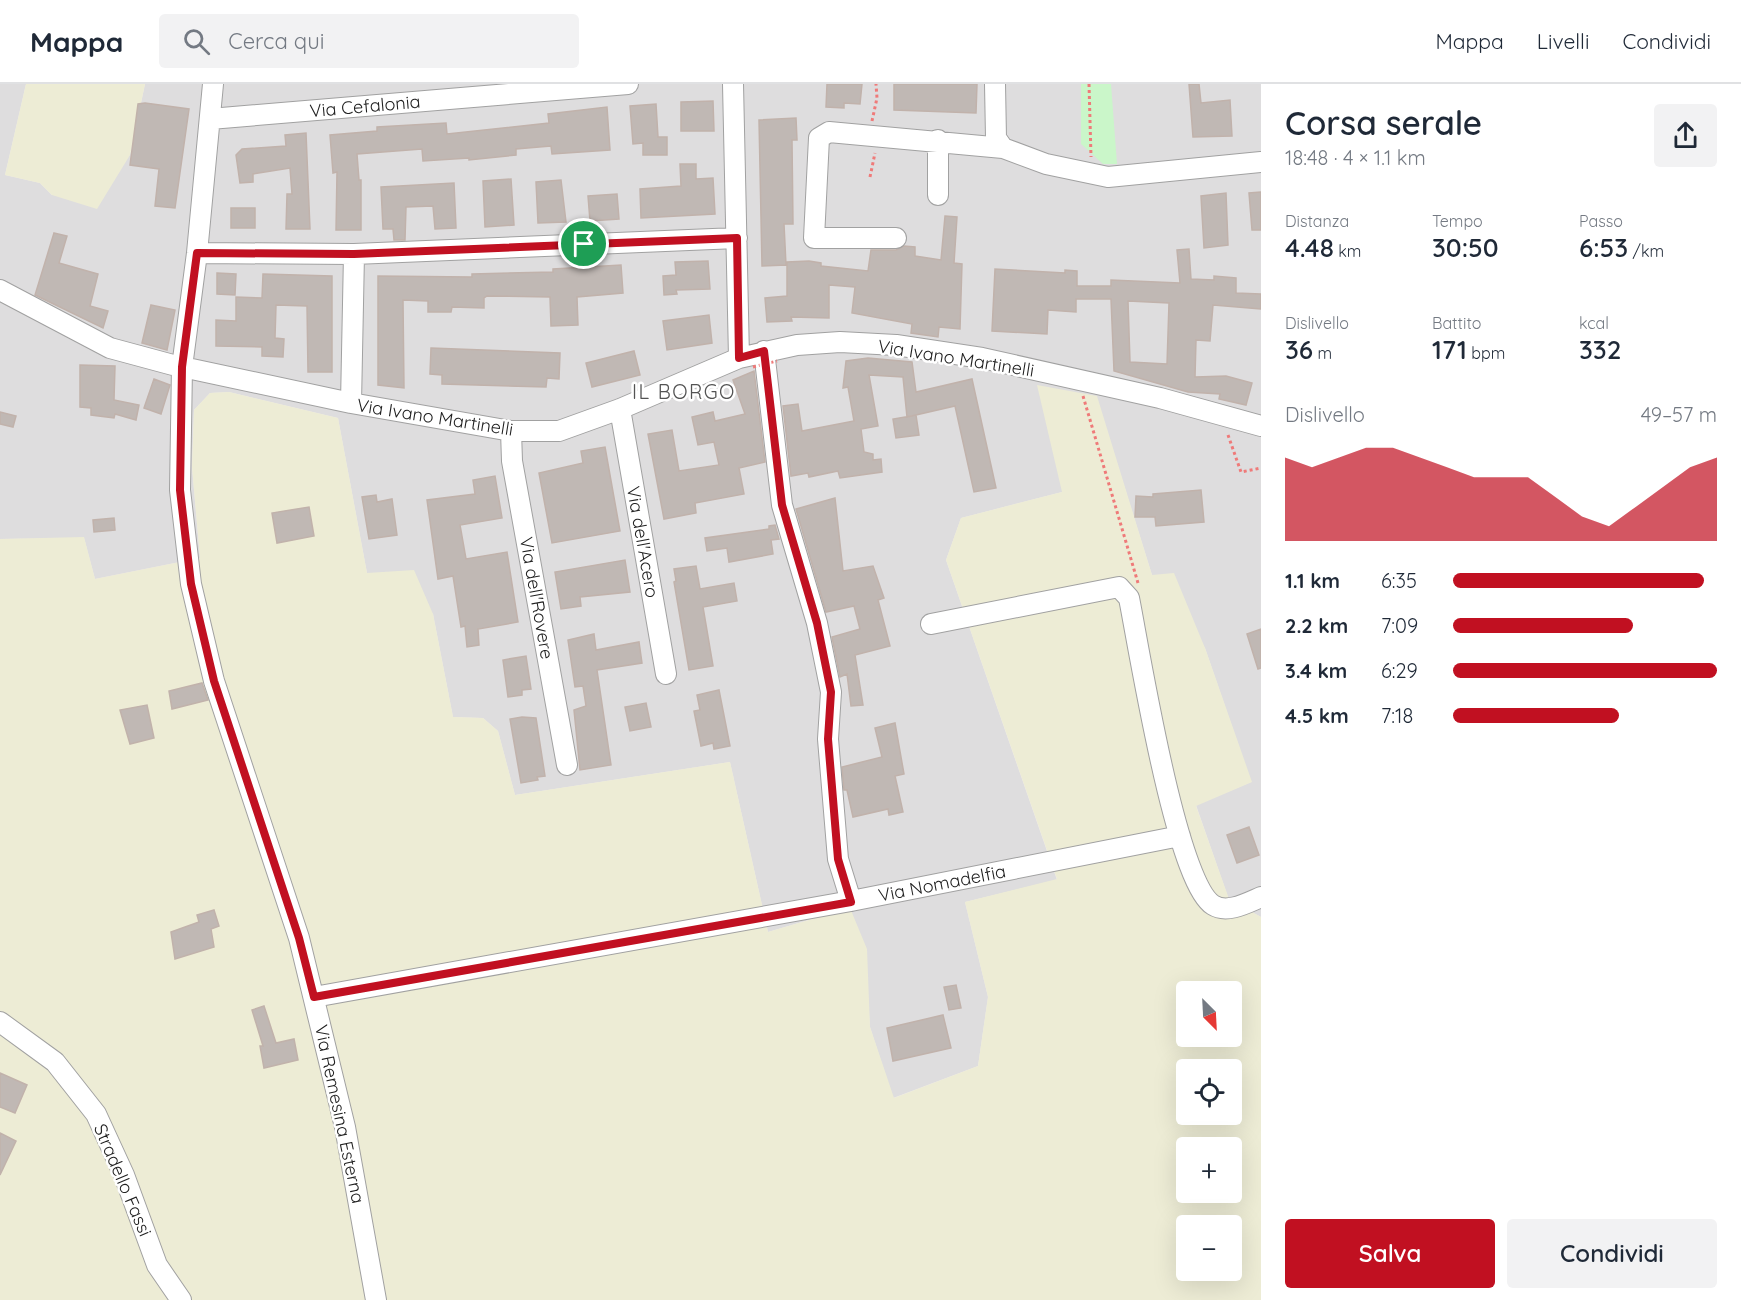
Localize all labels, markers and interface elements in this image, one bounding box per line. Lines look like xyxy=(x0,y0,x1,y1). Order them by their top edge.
search box xyxy=(159,14,579,68)
text: Mappa xyxy=(30,24,123,59)
icon: search xyxy=(180,25,213,58)
text: Cerca qui xyxy=(228,27,324,55)
text: Mappa xyxy=(1435,28,1504,54)
text: Livelli xyxy=(1537,28,1589,54)
text: Condividi xyxy=(1622,28,1711,54)
street label: Via Cefalonia xyxy=(309,90,421,122)
text: Corsa serale xyxy=(1285,102,1482,143)
button: share xyxy=(1654,104,1717,167)
text: 18:48 · 4 × 1.1 km xyxy=(1285,145,1426,170)
text: Distanza xyxy=(1285,211,1349,231)
text: Tempo xyxy=(1432,211,1483,231)
text: Passo xyxy=(1579,211,1623,231)
pin xyxy=(558,218,609,269)
icon: arrive xyxy=(567,227,600,260)
text: 4.48 xyxy=(1285,231,1334,264)
text: 30:50 xyxy=(1432,231,1499,264)
text: 6:53 xyxy=(1579,231,1628,264)
text: km xyxy=(1334,241,1361,261)
text: /km xyxy=(1628,241,1664,261)
text: Dislivello xyxy=(1285,313,1349,333)
text: Battito xyxy=(1432,313,1481,333)
text: kcal xyxy=(1579,313,1609,333)
text: 36 xyxy=(1285,333,1313,366)
text: 171 xyxy=(1432,333,1467,366)
text: 332 xyxy=(1579,333,1621,366)
street label: Via Ivano Martinelli xyxy=(876,334,1036,382)
text: m xyxy=(1313,343,1332,363)
text: bpm xyxy=(1467,343,1505,363)
district label: IL BORGO xyxy=(632,379,736,404)
street label: Via Ivano Martinelli xyxy=(355,393,515,441)
text: Dislivello xyxy=(1285,402,1365,427)
text: 49–57 m xyxy=(1641,402,1717,427)
street label: Via dell'Acero xyxy=(622,484,664,600)
street label: Via dell'Rovere xyxy=(515,535,559,661)
text: 1.1 km xyxy=(1285,568,1340,593)
text: 6:35 xyxy=(1381,568,1417,593)
text: 2.2 km xyxy=(1285,613,1348,638)
text: 7:09 xyxy=(1381,613,1418,638)
text: 3.4 km xyxy=(1285,658,1347,683)
text: 6:29 xyxy=(1381,658,1418,683)
text: 4.5 km xyxy=(1285,703,1349,728)
text: 7:18 xyxy=(1381,703,1413,728)
street label: Via Nomadelfia xyxy=(876,859,1008,907)
north arrow xyxy=(1176,981,1242,1047)
map controls xyxy=(1176,981,1242,1281)
street label: Via Remesina Esterna xyxy=(310,1023,370,1205)
button: locate xyxy=(1176,1059,1242,1125)
street label: Stradello Fassi xyxy=(89,1120,157,1240)
button: + xyxy=(1176,1137,1242,1203)
button: − xyxy=(1176,1215,1242,1281)
button: Salva xyxy=(1285,1219,1495,1288)
button: Condividi xyxy=(1507,1219,1717,1288)

